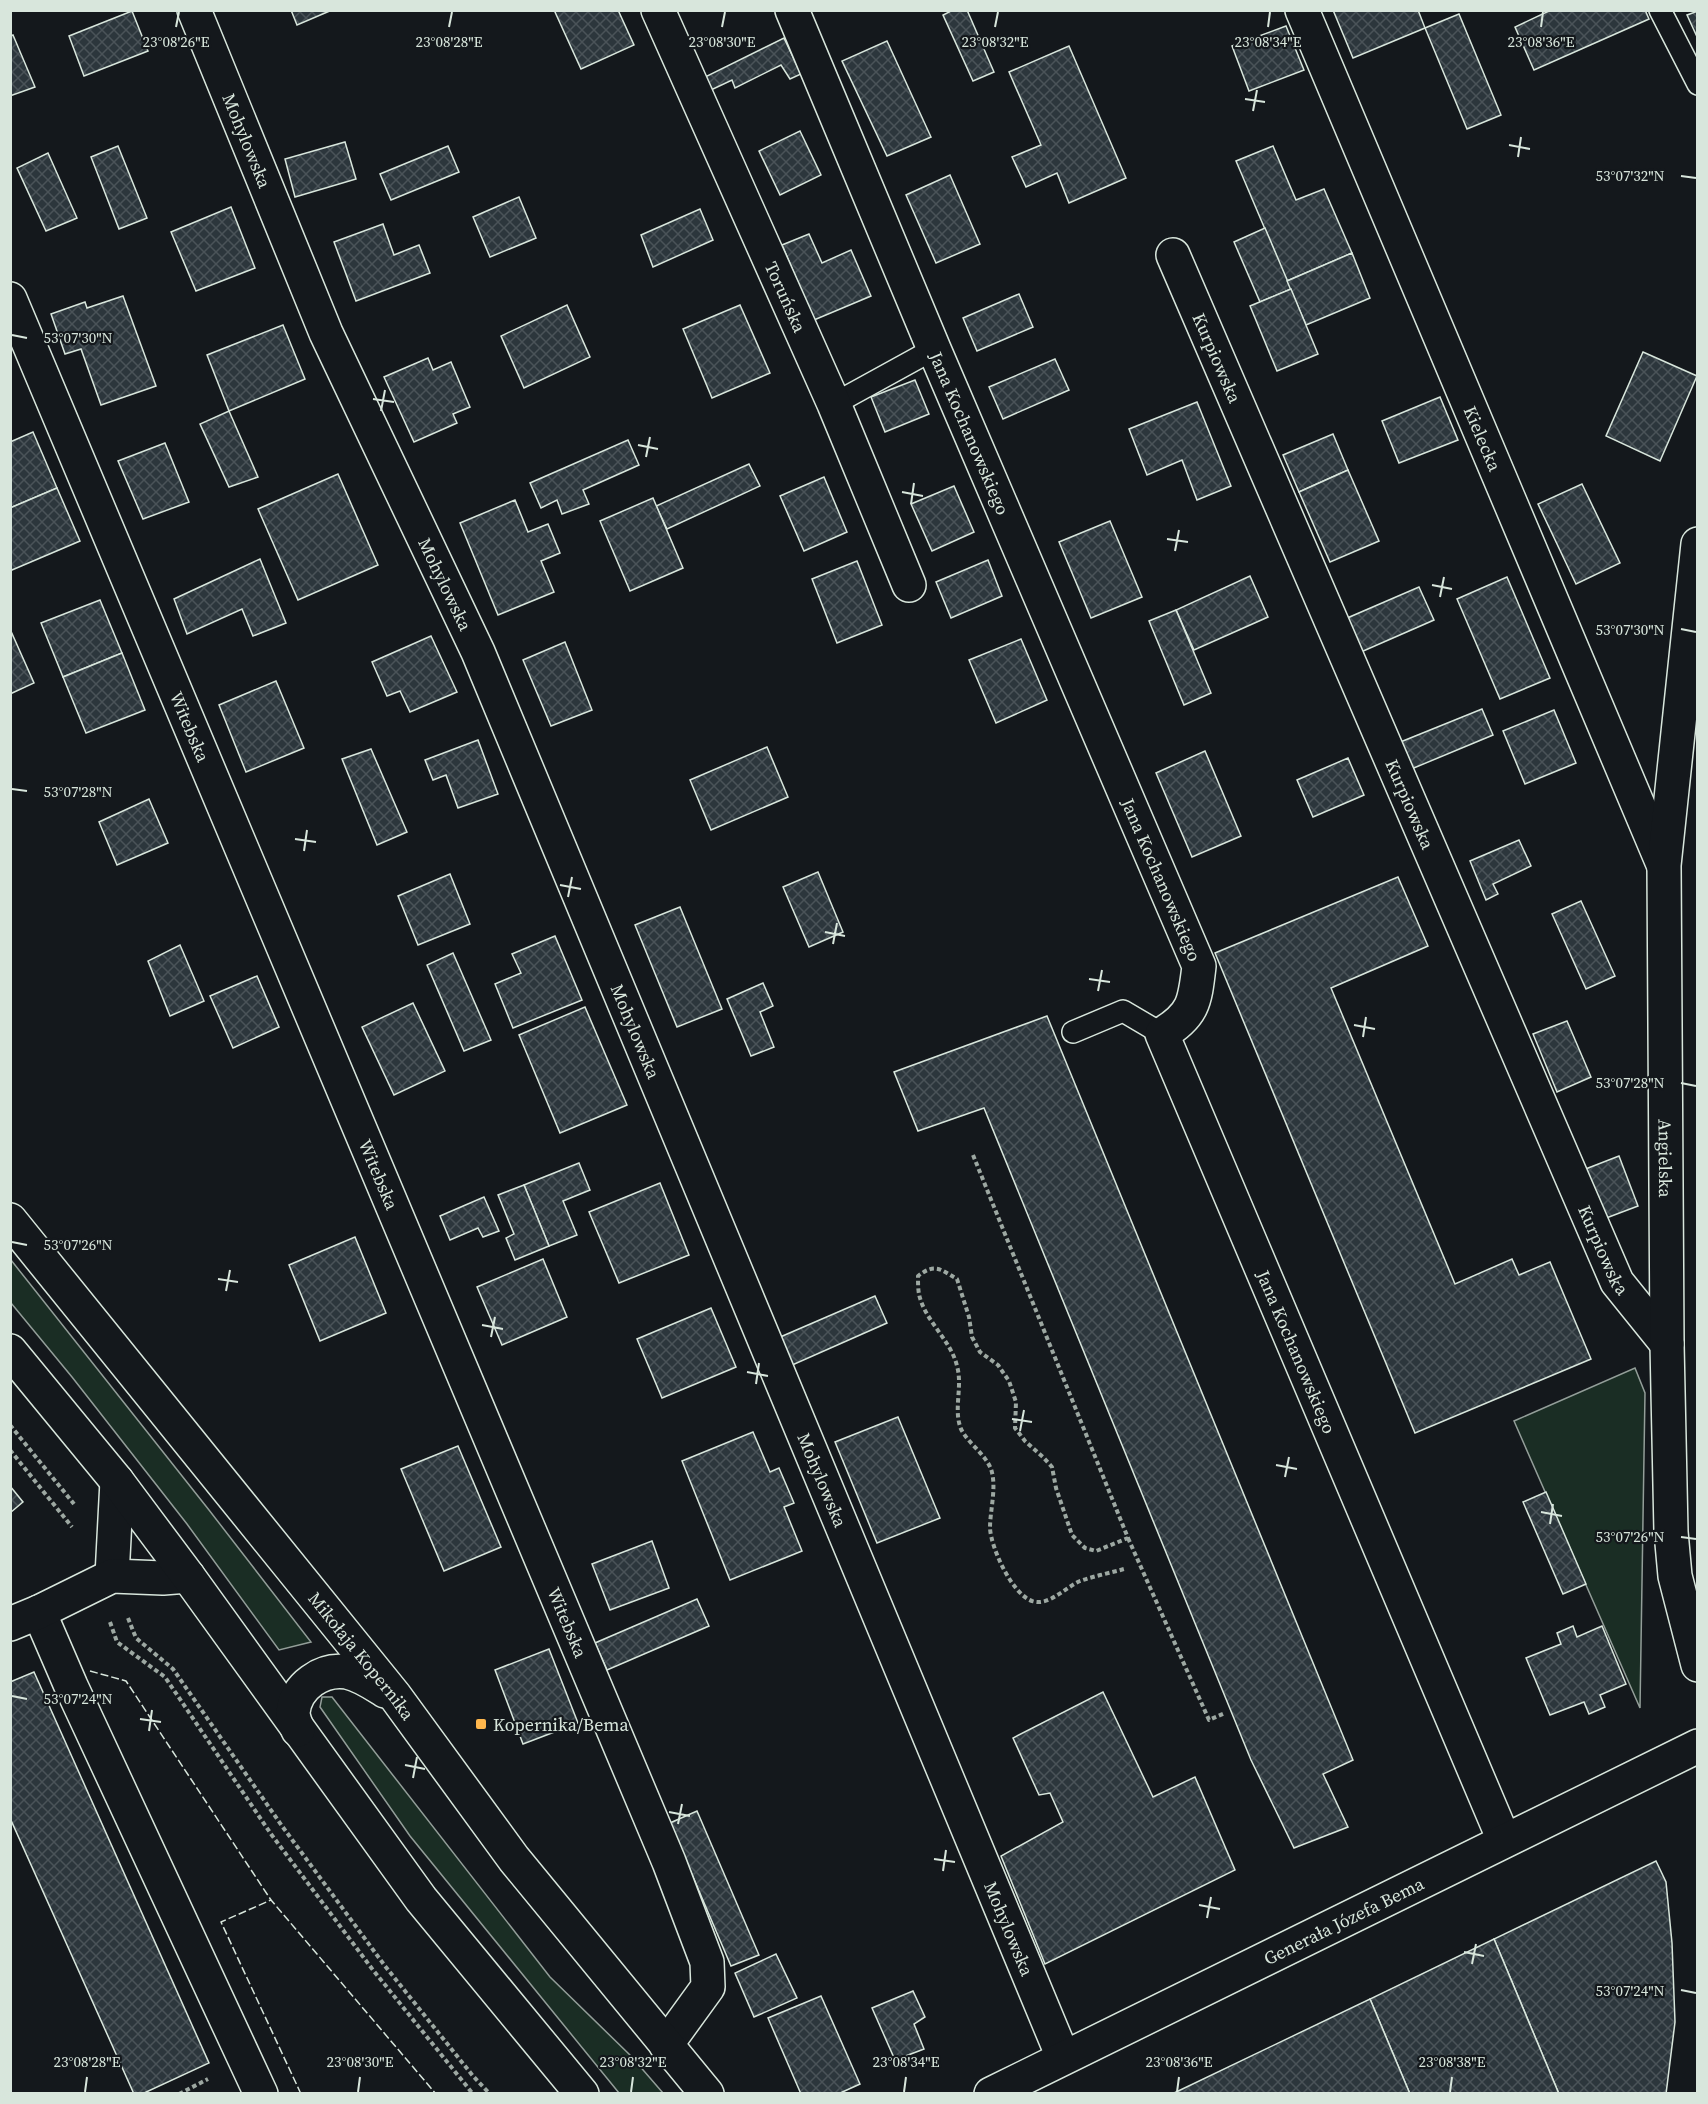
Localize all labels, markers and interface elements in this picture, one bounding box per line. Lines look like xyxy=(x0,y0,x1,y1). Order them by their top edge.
text: 23°08'26"E xyxy=(142,31,210,52)
text: 23°08'28"E xyxy=(415,31,483,52)
text: 23°08'30"E xyxy=(688,31,756,52)
text: 23°08'32"E xyxy=(961,31,1029,52)
text: 23°08'34"E xyxy=(1234,31,1302,52)
text: 23°08'36"E xyxy=(1507,31,1575,52)
street label: Mohylowska xyxy=(217,89,278,192)
text: 53°07'32"N xyxy=(1595,165,1665,186)
street label: Toruńska xyxy=(759,257,813,337)
street label: Kurpiowska xyxy=(1187,309,1248,407)
text: 53°07'30"N xyxy=(43,327,113,348)
street label: Jana Kochanowskiego xyxy=(924,347,1016,519)
street label: Kielecka xyxy=(1458,402,1508,476)
street label: Mohylowska xyxy=(413,533,479,635)
text: 53°07'30"N xyxy=(1595,619,1665,640)
street label: Witebska xyxy=(164,687,217,766)
street label: Kurpiowska xyxy=(1380,755,1441,854)
text: 53°07'28"N xyxy=(43,781,113,802)
street label: Jana Kochanowskiego xyxy=(1115,793,1208,965)
street label: Mohylowska xyxy=(605,980,667,1083)
text: 53°07'28"N xyxy=(1595,1072,1665,1093)
street label: Angielska xyxy=(1653,1119,1679,1198)
street label: Witebska xyxy=(353,1135,405,1214)
street label: Kurpiowska xyxy=(1573,1201,1635,1301)
text: 53°07'26"N xyxy=(43,1234,113,1255)
street label: Jana Kochanowskiego xyxy=(1251,1265,1343,1437)
street label: Mohylowska xyxy=(792,1429,854,1532)
text: 53°07'26"N xyxy=(1595,1526,1665,1547)
street label: Witebska xyxy=(542,1583,594,1662)
street label: Mikołaja Kopernika xyxy=(303,1586,421,1726)
text: 53°07'24"N xyxy=(43,1688,113,1709)
place label: Kopernika/Bema xyxy=(493,1712,630,1737)
marker: Kopernika/Bema xyxy=(474,1717,488,1731)
street label: Generała Józefa Bema xyxy=(1259,1870,1429,1970)
street label: Mohylowska xyxy=(979,1877,1041,1980)
text: 53°07'24"N xyxy=(1595,1980,1665,2001)
text: 23°08'28"E xyxy=(53,2051,121,2072)
text: 23°08'30"E xyxy=(326,2051,394,2072)
text: 23°08'32"E xyxy=(599,2051,667,2072)
text: 23°08'34"E xyxy=(872,2051,940,2072)
text: 23°08'36"E xyxy=(1145,2051,1213,2072)
text: 23°08'38"E xyxy=(1418,2051,1486,2072)

